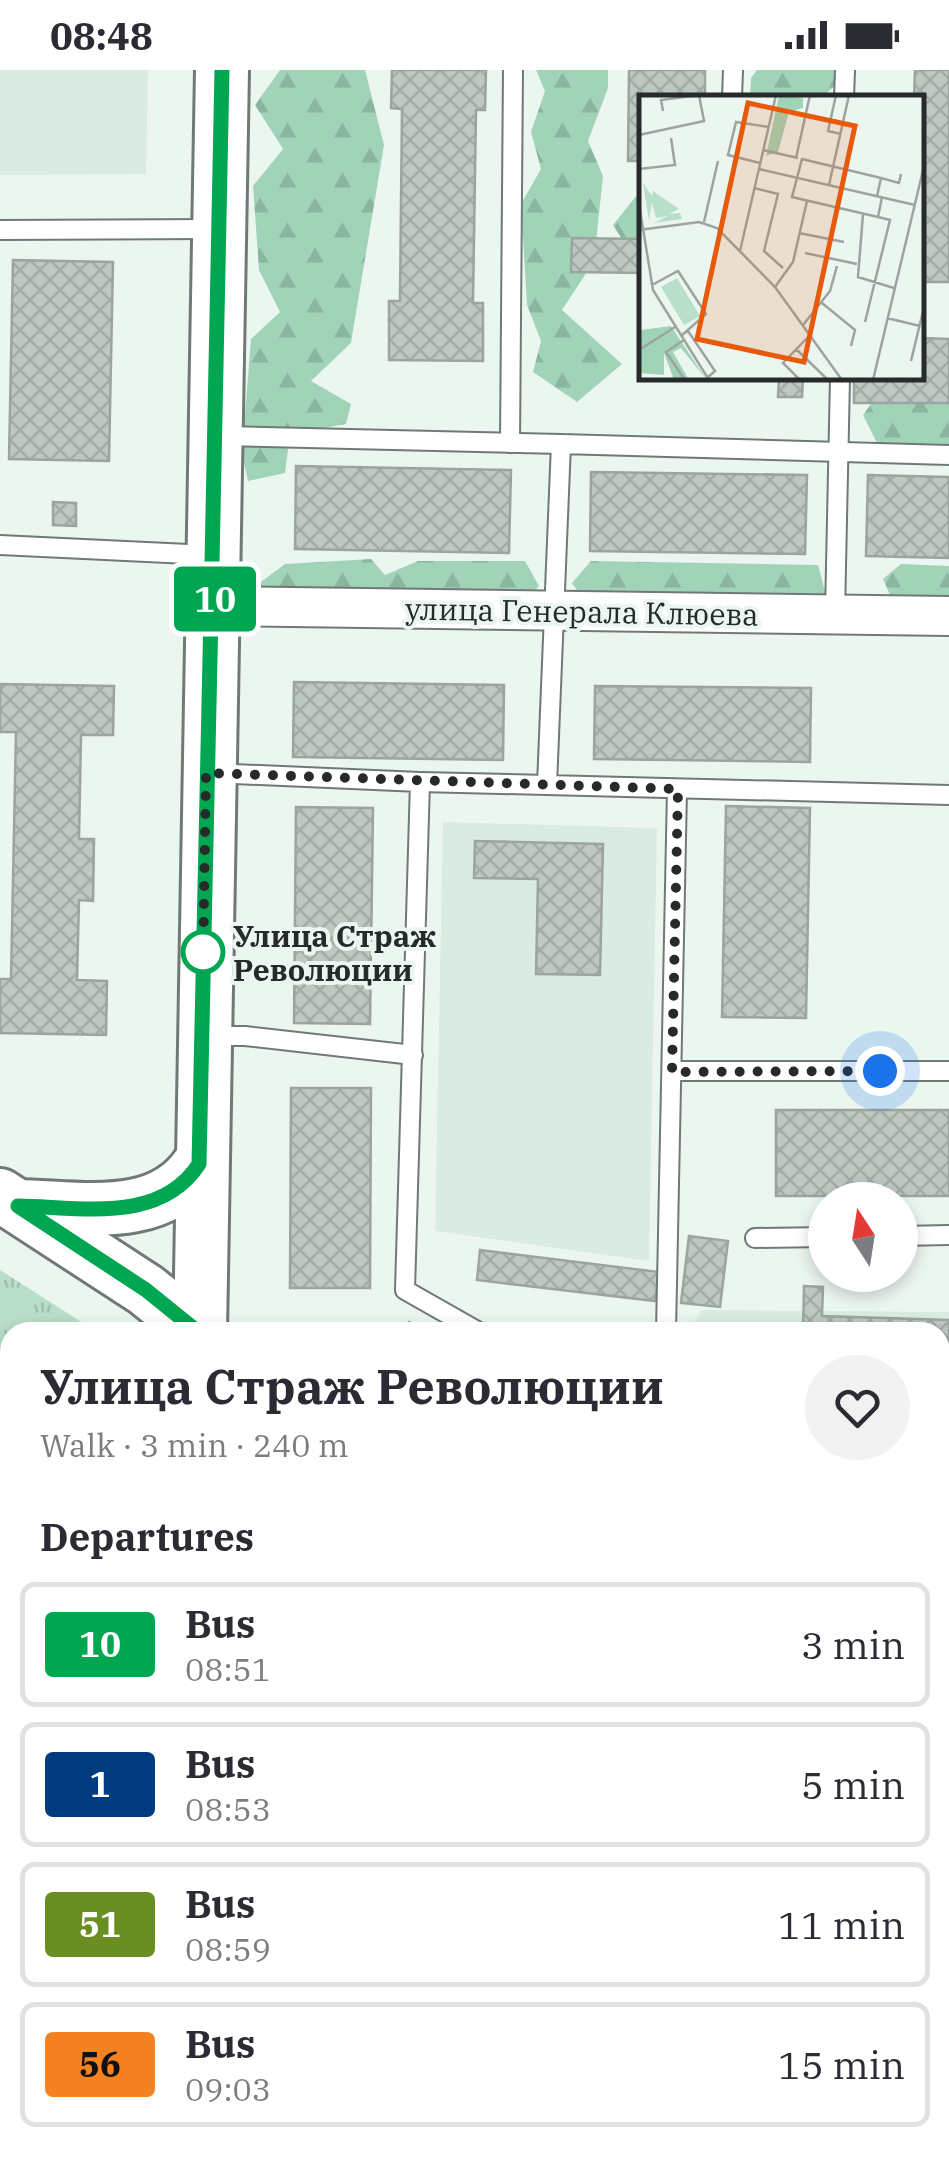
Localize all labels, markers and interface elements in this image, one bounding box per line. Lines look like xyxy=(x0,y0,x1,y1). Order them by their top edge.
text: 08:48 xyxy=(50,11,153,60)
inset map xyxy=(639,95,924,380)
line badge: 10 xyxy=(170,566,260,632)
text: 10 xyxy=(194,576,236,622)
street label: улица Генерала Клюева xyxy=(405,588,759,634)
place label: Улица Страж Революции xyxy=(233,916,436,989)
marker: Улица Страж Революции xyxy=(182,931,224,973)
your location xyxy=(855,1046,905,1096)
north arrow xyxy=(808,1182,918,1292)
map controls xyxy=(808,1182,918,1292)
text: Улица Страж Революции xyxy=(40,1355,664,1417)
button: heart xyxy=(805,1355,910,1460)
text: Walk · 3 min · 240 m xyxy=(40,1424,348,1466)
text: Departures xyxy=(40,1512,254,1561)
text: Bus xyxy=(185,1599,255,1648)
text: 3 min xyxy=(801,1620,905,1669)
text: 10 xyxy=(79,1621,121,1667)
text: 08:51 xyxy=(185,1648,271,1690)
text: Bus xyxy=(185,1739,255,1788)
text: 5 min xyxy=(801,1760,905,1809)
text: 1 xyxy=(89,1761,111,1807)
text: 08:53 xyxy=(185,1788,271,1830)
text: Bus xyxy=(185,1879,255,1928)
text: 11 min xyxy=(778,1900,905,1949)
text: 51 xyxy=(79,1901,121,1947)
text: 08:59 xyxy=(185,1928,271,1970)
text: Bus xyxy=(185,2019,255,2068)
text: 15 min xyxy=(778,2040,905,2089)
text: 56 xyxy=(79,2041,121,2087)
text: 09:03 xyxy=(185,2068,271,2110)

